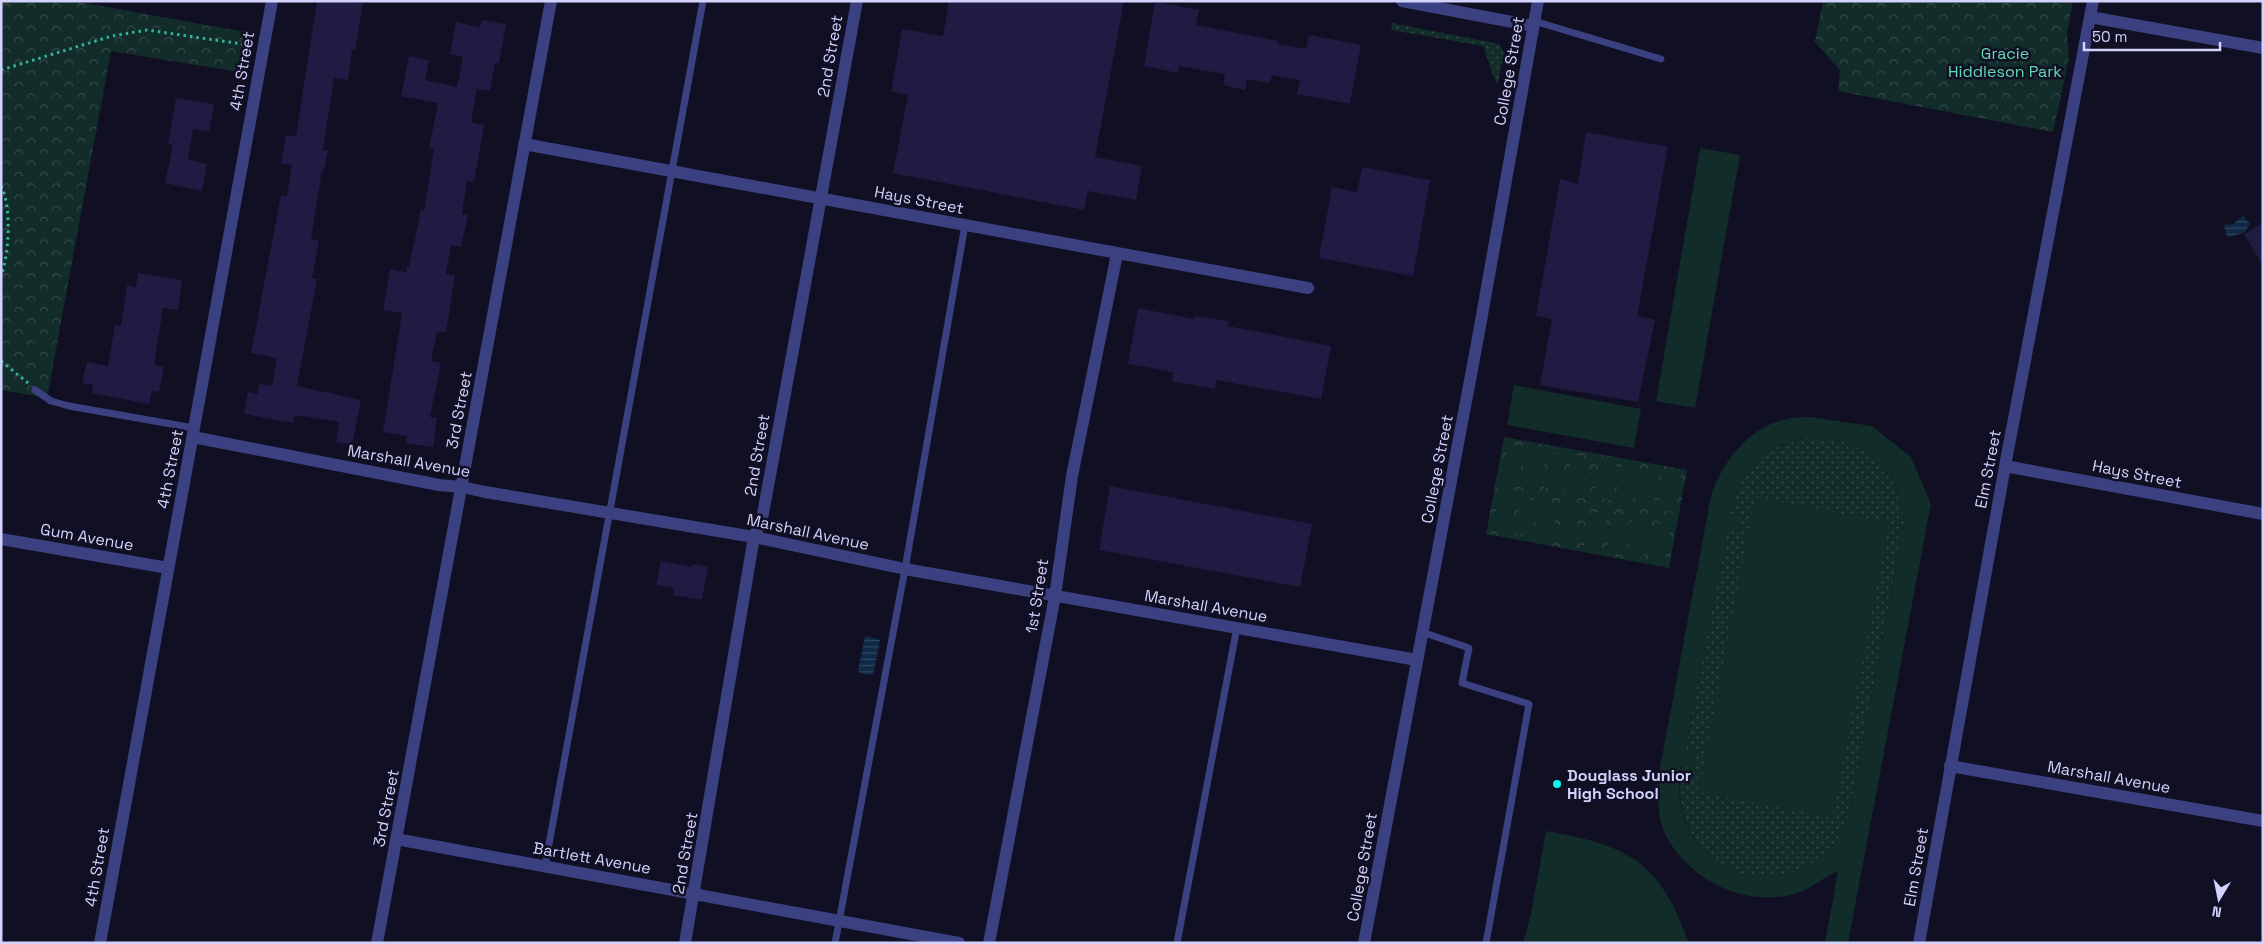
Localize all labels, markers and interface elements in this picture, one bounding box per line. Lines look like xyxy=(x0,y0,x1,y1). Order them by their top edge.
street label: 2nd Street xyxy=(812,13,848,99)
street label: College Street xyxy=(1489,15,1529,127)
scale bar xyxy=(2084,20,2220,52)
text: 50 m xyxy=(2092,27,2127,46)
street label: 4th Street xyxy=(225,30,259,112)
park label: Gracie Hiddleson Park xyxy=(1948,43,2062,82)
street label: Hays Street xyxy=(872,181,966,219)
street label: 3rd Street xyxy=(441,369,477,451)
street label: 2nd Street xyxy=(739,412,775,498)
street label: College Street xyxy=(1416,413,1458,525)
street label: 4th Street xyxy=(152,428,188,510)
street label: Elm Street xyxy=(1970,428,2006,510)
street label: Marshall Avenue xyxy=(346,440,472,482)
street label: Hays Street xyxy=(2090,455,2184,493)
street label: Marshall Avenue xyxy=(745,509,871,555)
street label: Gum Avenue xyxy=(39,518,135,556)
street label: 1st Street xyxy=(1021,557,1053,635)
street label: Marshall Avenue xyxy=(1143,585,1269,627)
street label: Marshall Avenue xyxy=(2046,756,2172,798)
place label: Douglass Junior High School xyxy=(1567,765,1691,804)
street label: 3rd Street xyxy=(368,767,404,849)
marker: Douglass Junior High School xyxy=(1551,778,1563,790)
street label: 2nd Street xyxy=(667,810,703,896)
street label: College Street xyxy=(1342,811,1382,923)
street label: 4th Street xyxy=(80,826,114,908)
street label: Elm Street xyxy=(1899,826,1933,908)
street label: Bartlett Avenue xyxy=(531,837,653,879)
north arrow xyxy=(2194,874,2244,924)
text: N xyxy=(2211,902,2223,921)

